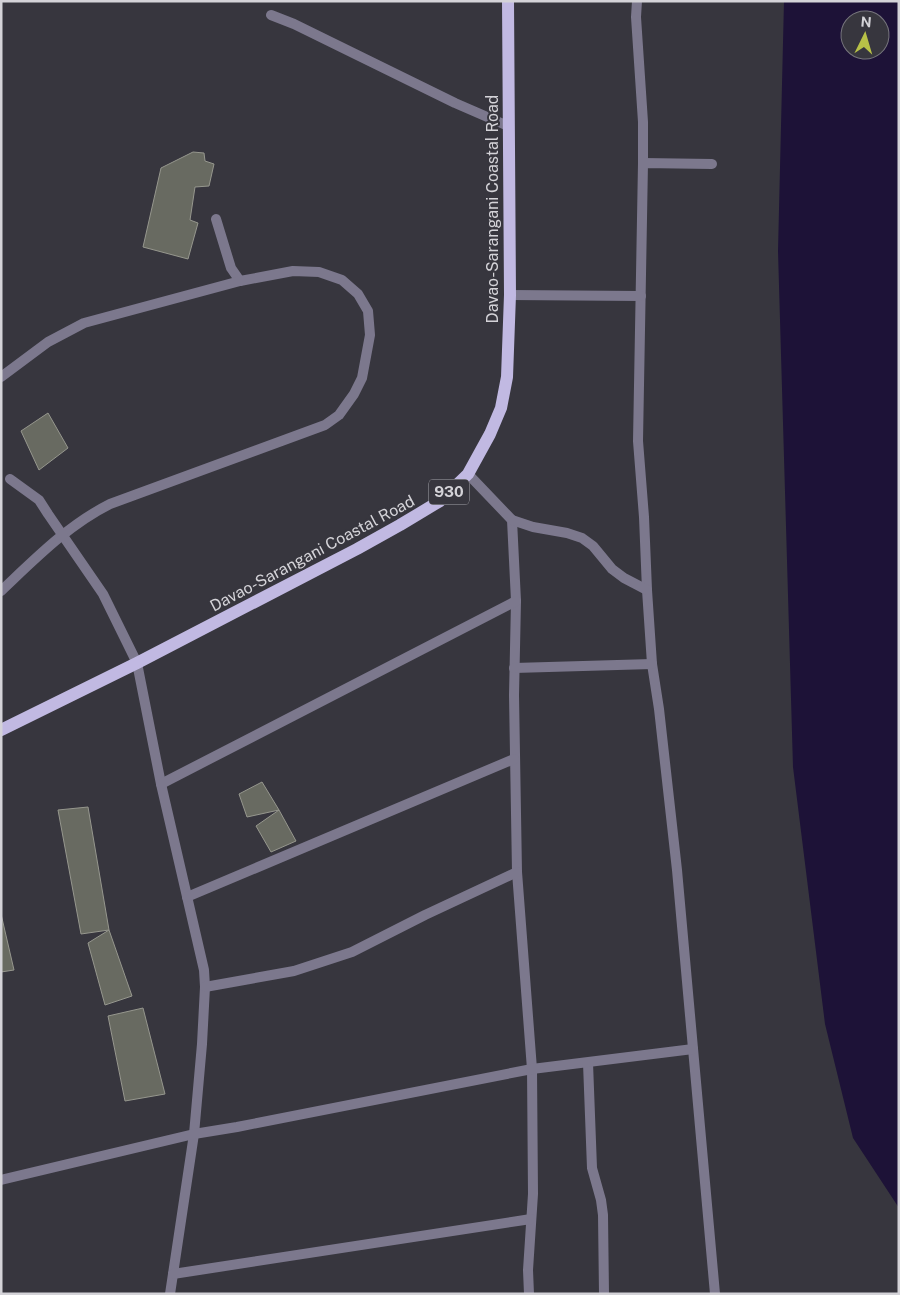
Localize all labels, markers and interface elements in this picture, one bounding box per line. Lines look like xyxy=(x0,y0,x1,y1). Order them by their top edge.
north arrow xyxy=(840,10,890,60)
text: N xyxy=(860,14,872,30)
street label: Davao-Sarangani Coastal Road xyxy=(483,95,502,323)
road number: 930 xyxy=(429,480,469,504)
street label: Davao-Sarangani Coastal Road xyxy=(207,491,418,616)

